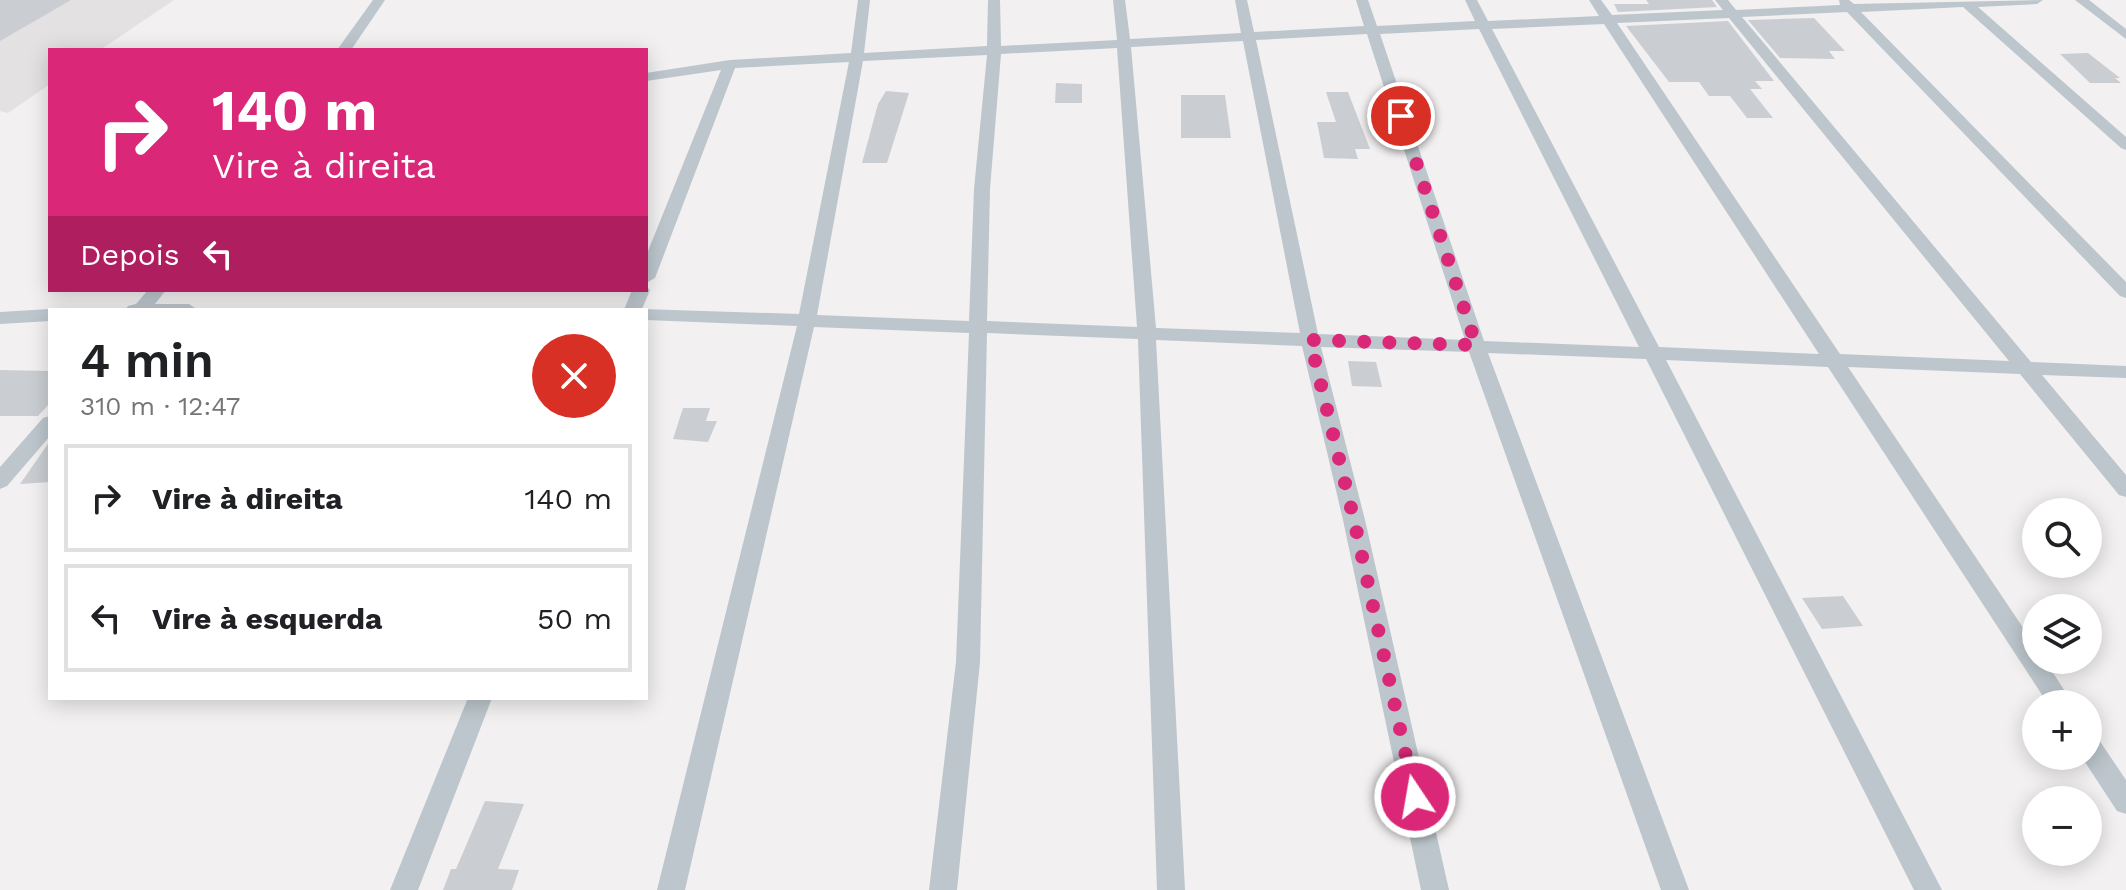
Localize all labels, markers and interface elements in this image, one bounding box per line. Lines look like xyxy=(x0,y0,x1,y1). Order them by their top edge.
text: 140 m xyxy=(212,78,377,144)
icon: right xyxy=(80,80,184,184)
pin xyxy=(1367,82,1435,150)
icon: arrive xyxy=(1379,94,1423,138)
text: Vire à direita xyxy=(212,145,436,187)
icon: left xyxy=(196,232,240,276)
text: Depois xyxy=(80,237,180,272)
text: 4 min xyxy=(80,332,214,389)
button: close xyxy=(532,334,616,418)
text: 310 m · 12:47 xyxy=(80,391,240,421)
icon: right xyxy=(84,476,128,520)
text: Vire à direita xyxy=(152,481,343,516)
text: 140 m xyxy=(524,481,612,516)
map controls xyxy=(2022,498,2102,866)
button: search xyxy=(2022,498,2102,578)
button: layers xyxy=(2022,594,2102,674)
icon: left xyxy=(84,596,128,640)
text: Vire à esquerda xyxy=(152,601,382,636)
text: 50 m xyxy=(537,601,612,636)
button: + xyxy=(2022,690,2102,770)
position arrow xyxy=(1373,755,1457,839)
button: − xyxy=(2022,786,2102,866)

